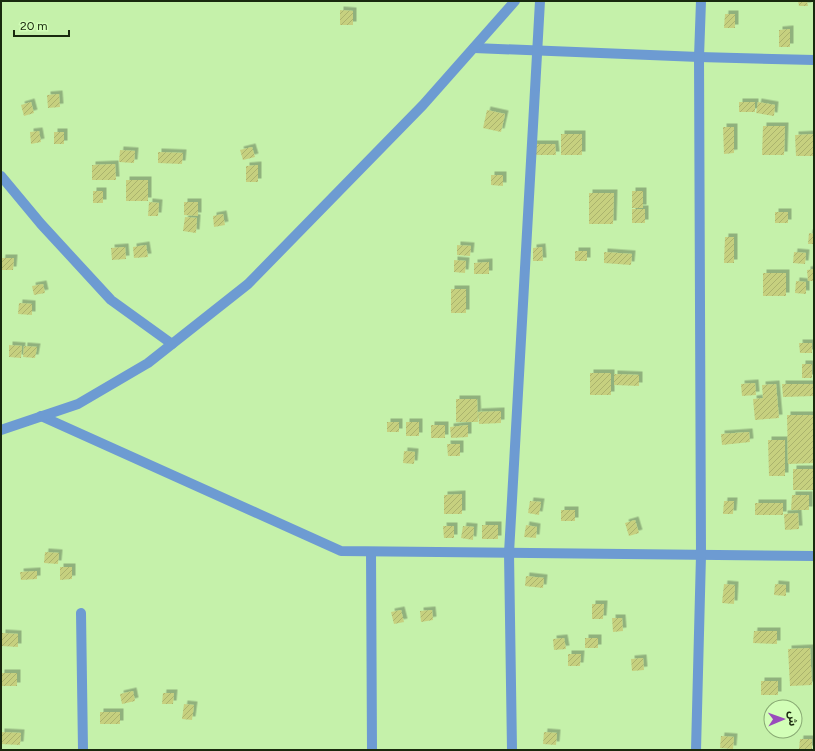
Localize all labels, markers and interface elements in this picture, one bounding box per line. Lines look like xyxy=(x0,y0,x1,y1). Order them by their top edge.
scale bar xyxy=(14,12,69,38)
text: 20 m xyxy=(20,19,48,33)
north arrow xyxy=(763,699,803,739)
text: ش xyxy=(786,711,799,726)

